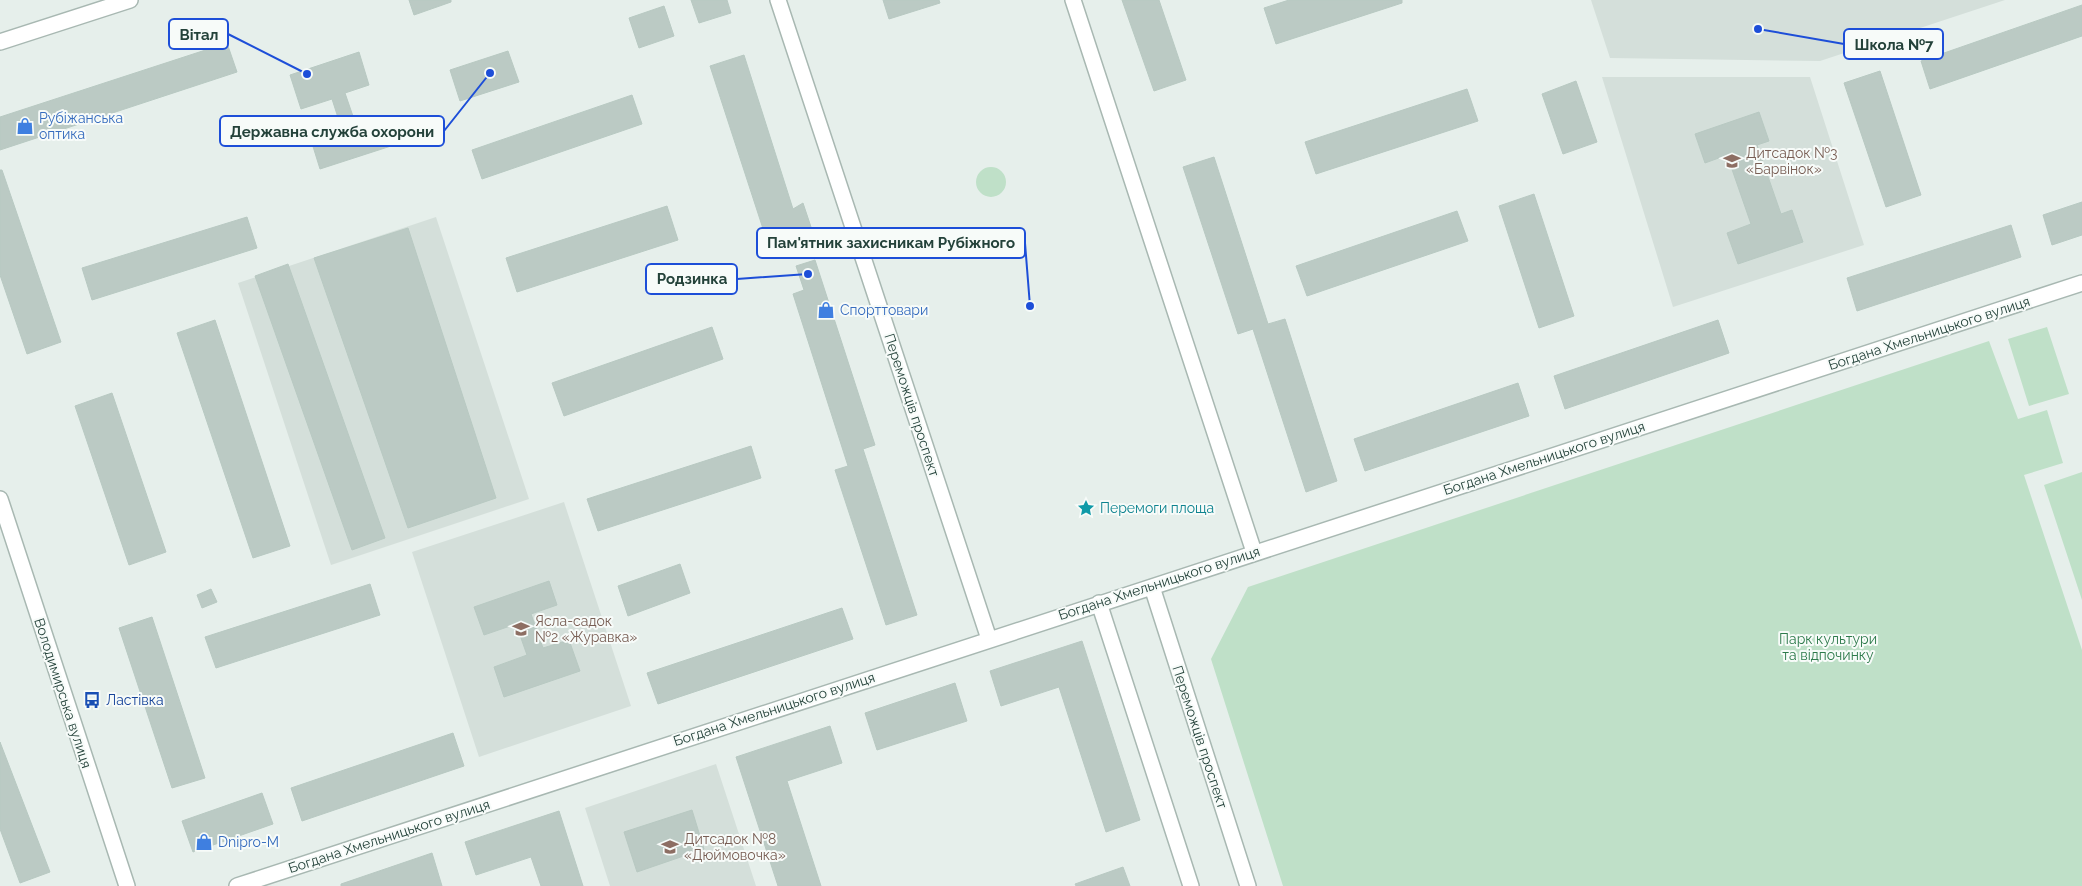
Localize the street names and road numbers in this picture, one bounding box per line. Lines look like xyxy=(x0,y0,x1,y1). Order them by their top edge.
street label: Богдана Хмельницького вулиця xyxy=(1826,293,2032,373)
street label: Переможців проспект xyxy=(881,332,943,479)
street label: Богдана Хмельницького вулиця xyxy=(1441,418,1647,498)
street label: Богдана Хмельницького вулиця xyxy=(1056,543,1262,623)
street label: Володимирська вулиця xyxy=(31,616,95,770)
street label: Переможців проспект xyxy=(1169,664,1231,811)
street label: Богдана Хмельницького вулиця xyxy=(671,669,877,749)
street label: Богдана Хмельницького вулиця xyxy=(286,796,492,876)

